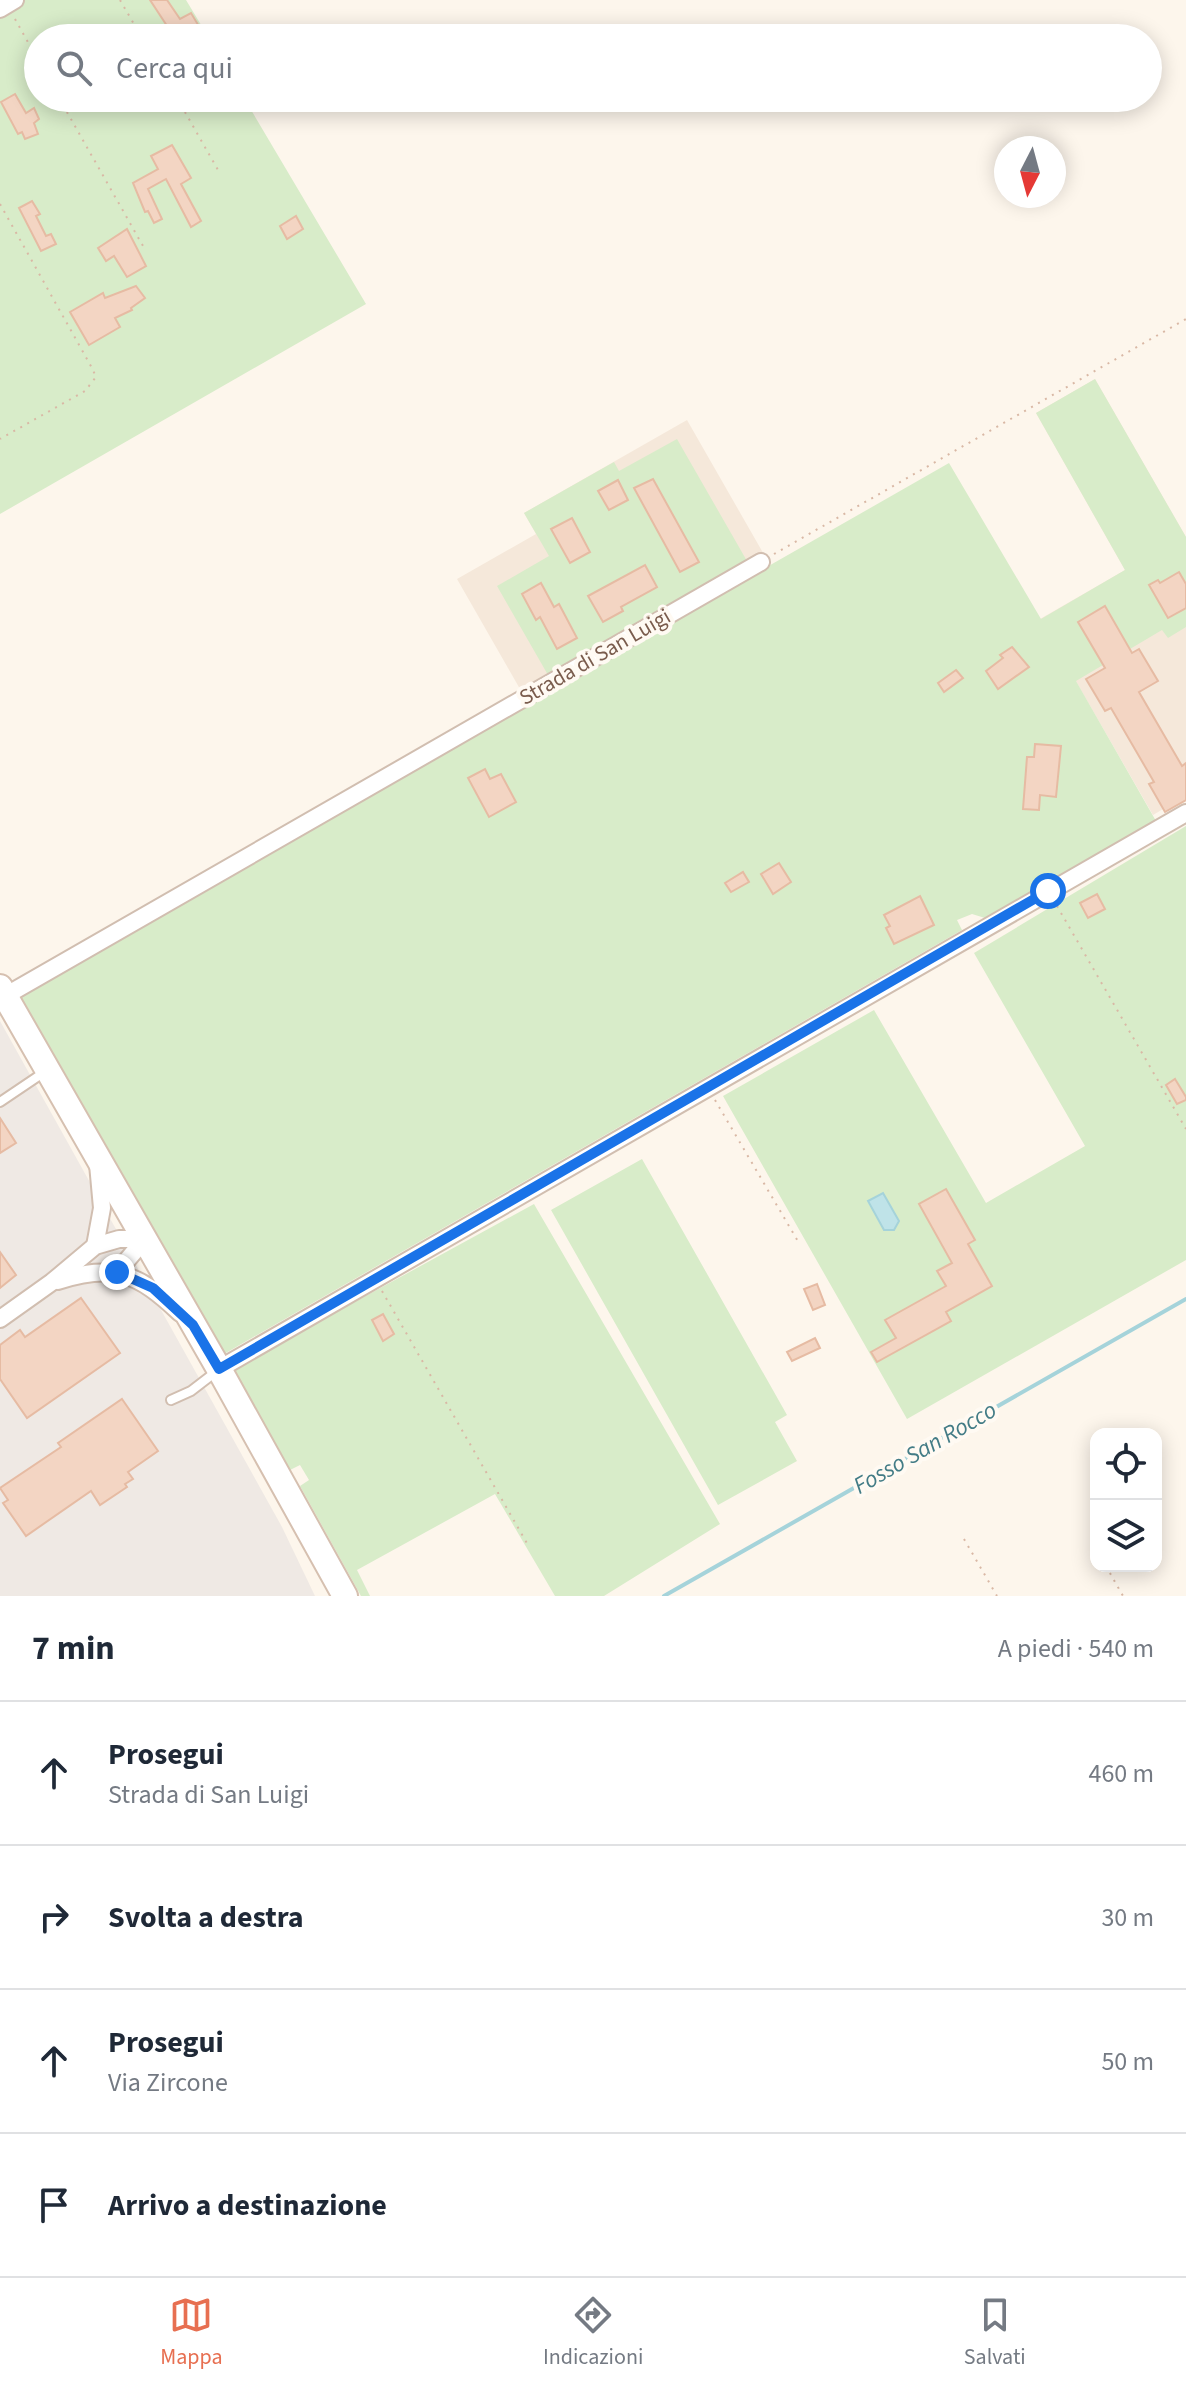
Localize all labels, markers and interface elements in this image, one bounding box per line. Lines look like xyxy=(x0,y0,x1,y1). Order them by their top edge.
search box xyxy=(24,24,1162,112)
icon: search xyxy=(52,46,96,90)
text: Cerca qui xyxy=(116,47,233,90)
north arrow xyxy=(994,136,1066,208)
street label: Strada di San Luigi xyxy=(513,601,677,713)
route start xyxy=(1030,873,1066,909)
route end xyxy=(99,1254,135,1290)
water label: Fosso San Rocco xyxy=(847,1393,1003,1503)
map controls xyxy=(1090,1428,1162,1572)
button: locate xyxy=(1090,1428,1162,1500)
button: layers xyxy=(1090,1500,1162,1572)
text: 7 min xyxy=(32,1624,115,1673)
text: A piedi · 540 m xyxy=(998,1630,1154,1667)
text: Prosegui xyxy=(108,1733,224,1776)
icon: ahead xyxy=(32,1751,76,1795)
text: 460 m xyxy=(1088,1755,1154,1792)
text: Strada di San Luigi xyxy=(108,1776,309,1813)
icon: right xyxy=(32,1895,76,1939)
text: Svolta a destra xyxy=(108,1896,304,1939)
text: 30 m xyxy=(1101,1899,1154,1936)
text: Prosegui xyxy=(108,2021,224,2064)
icon: ahead xyxy=(32,2039,76,2083)
text: 50 m xyxy=(1101,2043,1154,2080)
text: Via Zircone xyxy=(108,2064,228,2101)
icon: arrive xyxy=(32,2183,76,2227)
text: Arrivo a destinazione xyxy=(108,2184,387,2227)
tab: Mappa xyxy=(160,2293,223,2373)
tab: Indicazioni xyxy=(543,2293,643,2373)
tab: Salvati xyxy=(964,2293,1026,2373)

